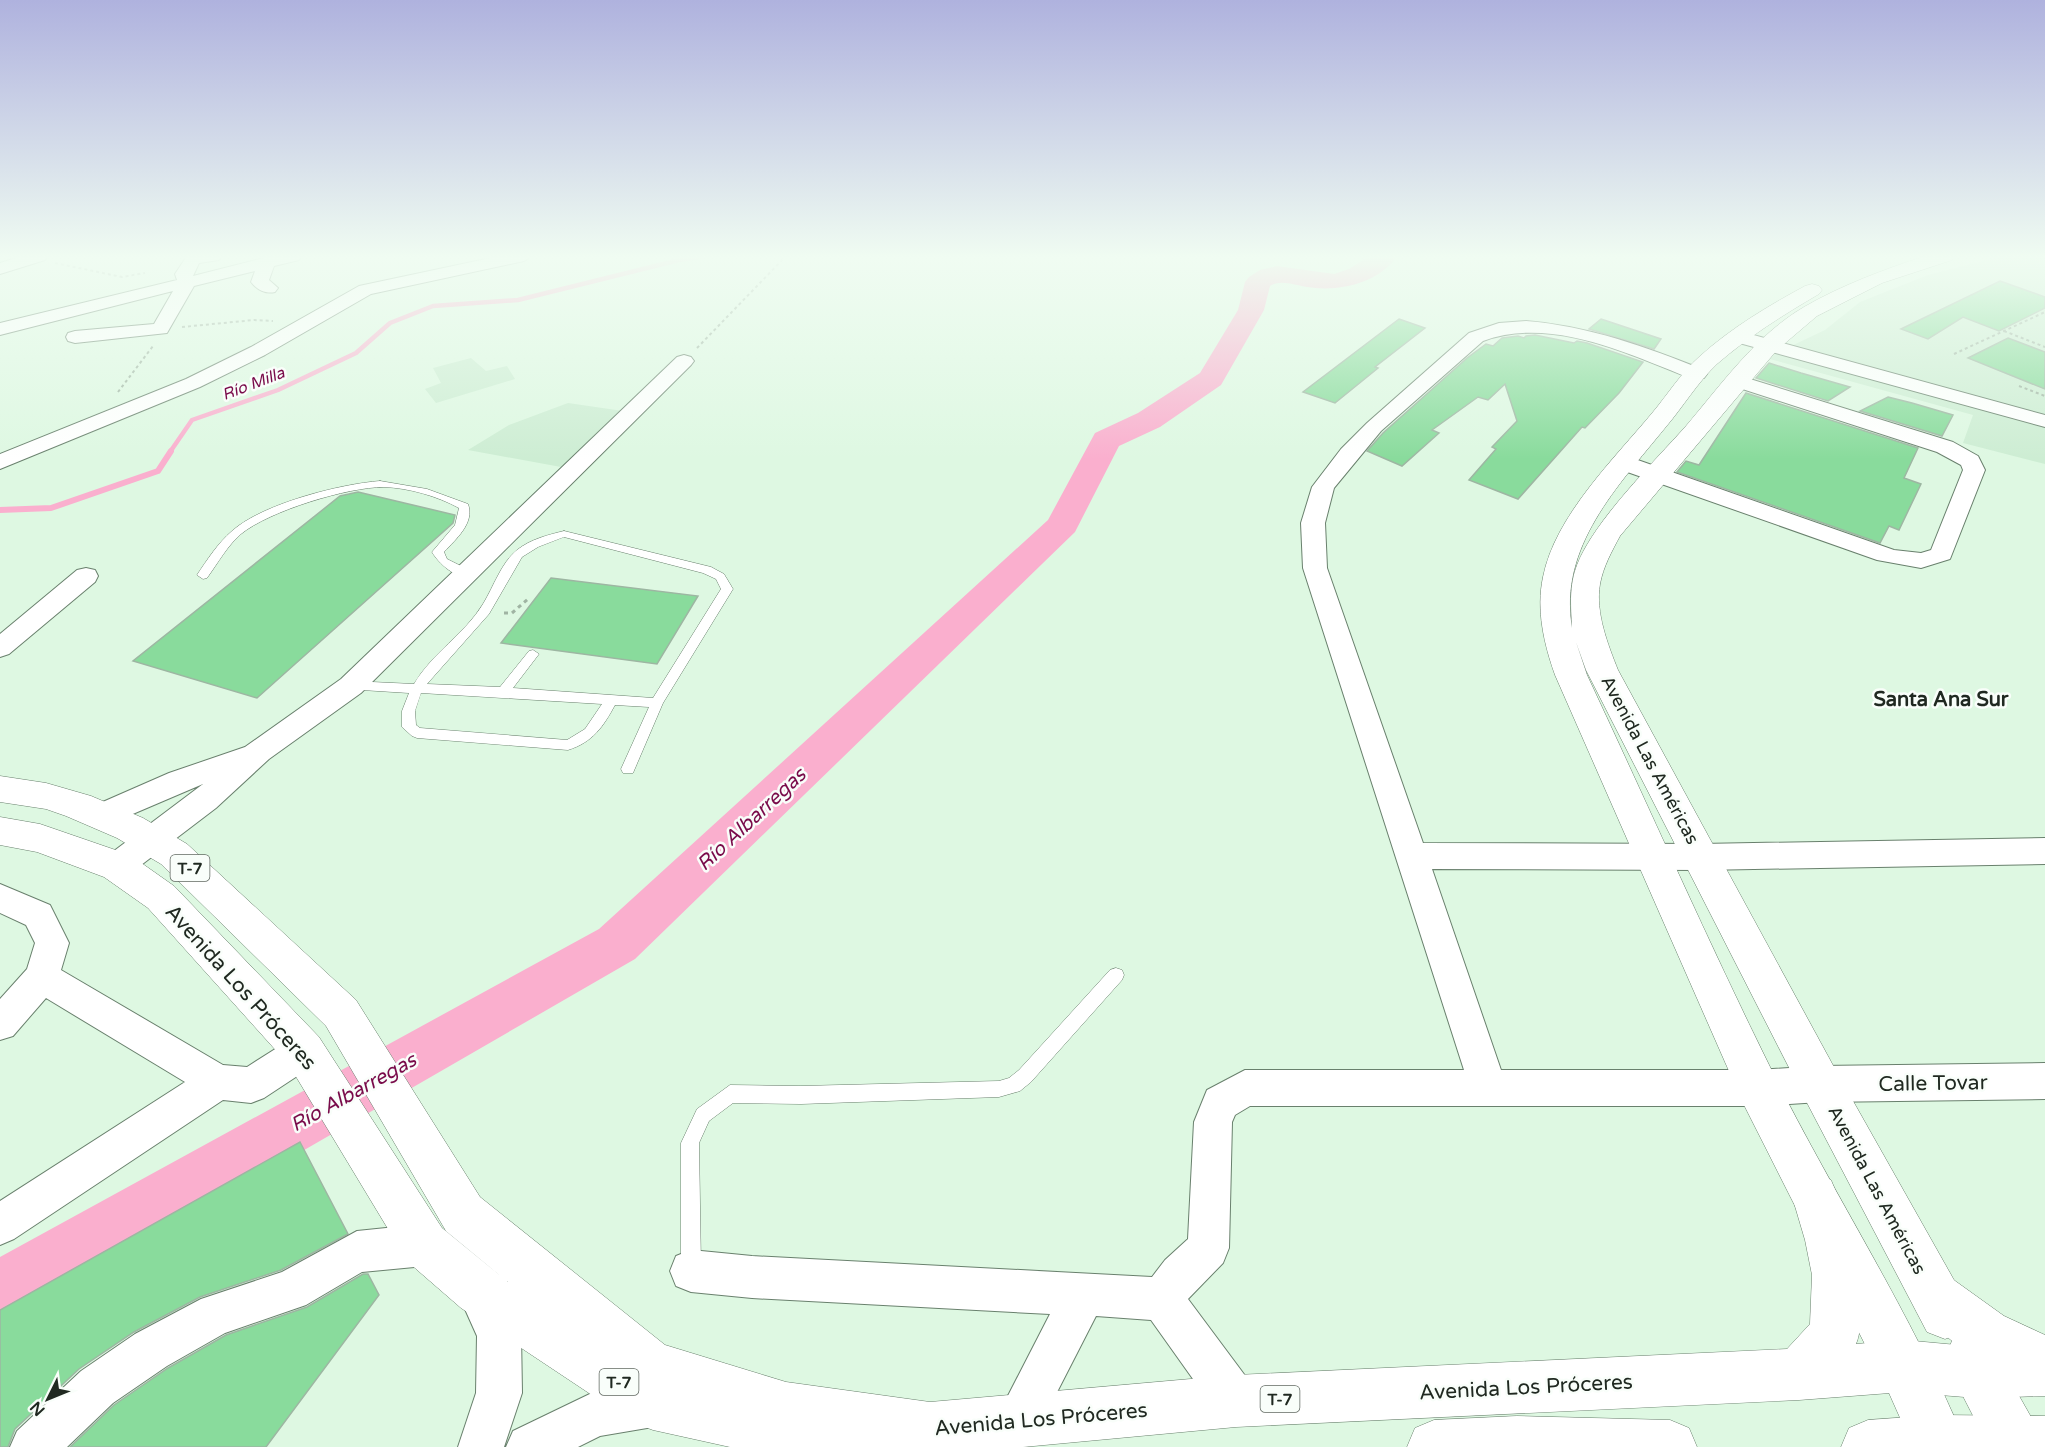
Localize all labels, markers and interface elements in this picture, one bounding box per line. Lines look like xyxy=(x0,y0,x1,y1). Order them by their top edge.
water label: Río Milla xyxy=(219,363,288,405)
street label: Avenida Las Américas xyxy=(1596,672,1704,848)
district label: Santa Ana Sur xyxy=(1874,688,2009,712)
water label: Río Albarregas xyxy=(692,762,812,876)
road number: T-7 xyxy=(170,855,210,881)
street label: Avenida Los Próceres xyxy=(160,900,321,1075)
water label: Río Albarregas xyxy=(286,1048,422,1137)
street label: Calle Tovar xyxy=(1878,1070,1988,1097)
street label: Avenida Las Américas xyxy=(1823,1102,1931,1278)
north arrow xyxy=(18,1369,78,1429)
road number: T-7 xyxy=(600,1369,638,1395)
street label: Avenida Los Próceres xyxy=(1419,1369,1633,1406)
road number: T-7 xyxy=(1260,1386,1300,1412)
text: N xyxy=(26,1397,49,1420)
street label: Avenida Los Próceres xyxy=(933,1398,1149,1441)

